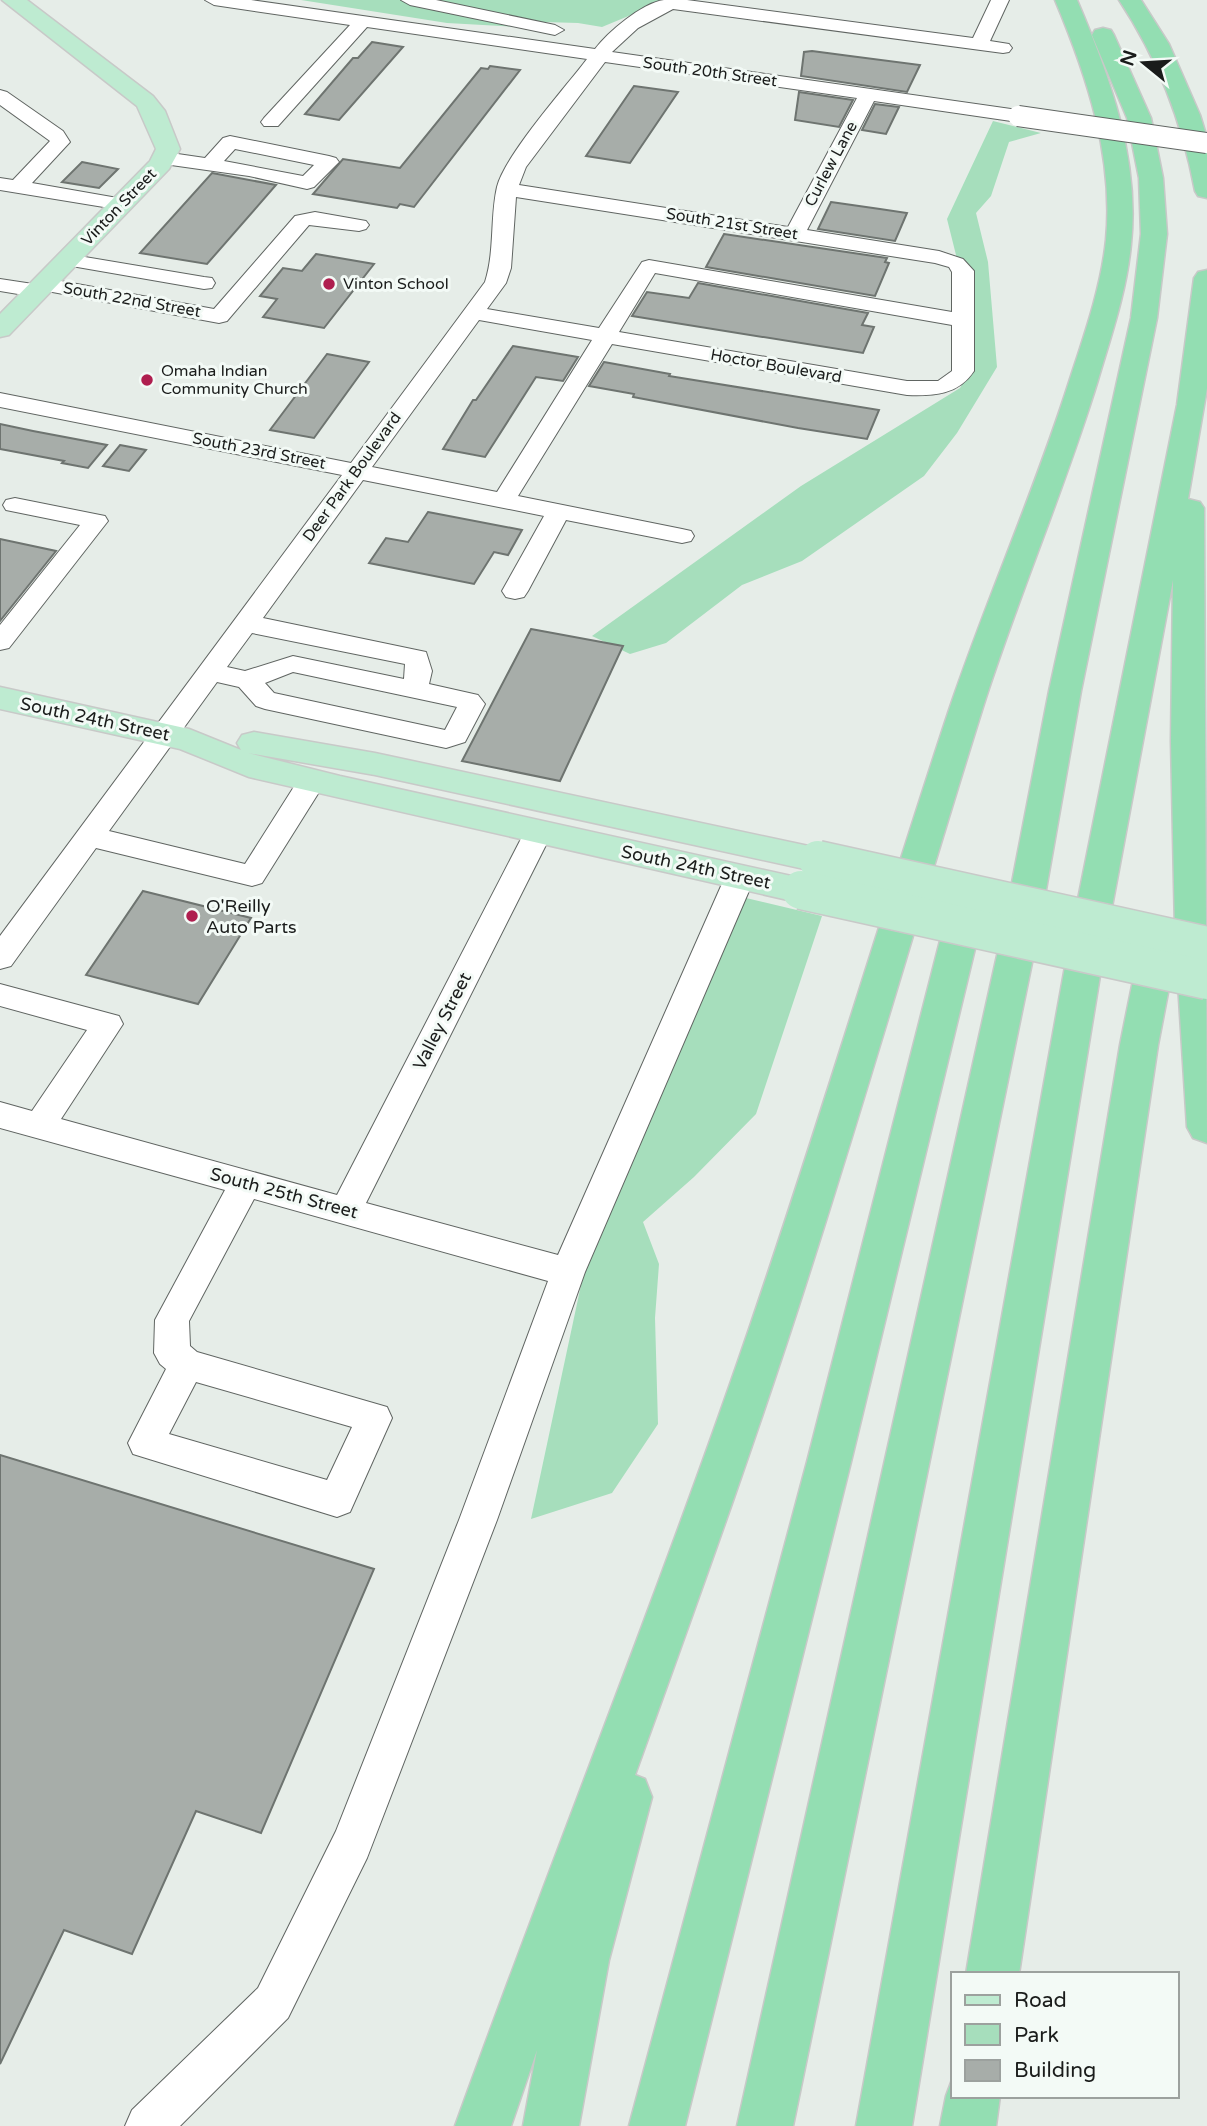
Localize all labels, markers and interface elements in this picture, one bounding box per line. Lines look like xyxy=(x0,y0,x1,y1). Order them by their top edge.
north arrow xyxy=(1109,28,1179,98)
text: N xyxy=(1116,47,1142,69)
street label: South 20th Street xyxy=(642,53,778,91)
street label: Curlew Lane xyxy=(800,118,862,210)
street label: Vinton Street xyxy=(77,164,161,250)
street label: South 21st Street xyxy=(665,204,799,244)
place label: Vinton School xyxy=(343,274,449,294)
marker: Vinton School xyxy=(321,276,337,292)
street label: South 22nd Street xyxy=(62,278,202,322)
street label: Hoctor Boulevard xyxy=(709,345,843,387)
place label: Omaha Indian Community Church xyxy=(161,361,308,399)
marker: Omaha Indian Community Church xyxy=(139,372,155,388)
street label: Deer Park Boulevard xyxy=(298,408,406,546)
street label: South 23rd Street xyxy=(191,428,327,474)
street label: South 24th Street xyxy=(18,692,172,746)
street label: South 24th Street xyxy=(619,840,773,894)
place label: O'Reilly Auto Parts xyxy=(206,895,297,938)
marker: O'Reilly Auto Parts xyxy=(184,908,200,924)
street label: Valley Street xyxy=(408,968,476,1073)
street label: South 25th Street xyxy=(208,1163,360,1223)
legend xyxy=(951,1972,1179,2098)
text: Road xyxy=(1014,1988,1067,2013)
text: Park xyxy=(1014,2023,1059,2048)
text: Building xyxy=(1014,2058,1096,2083)

